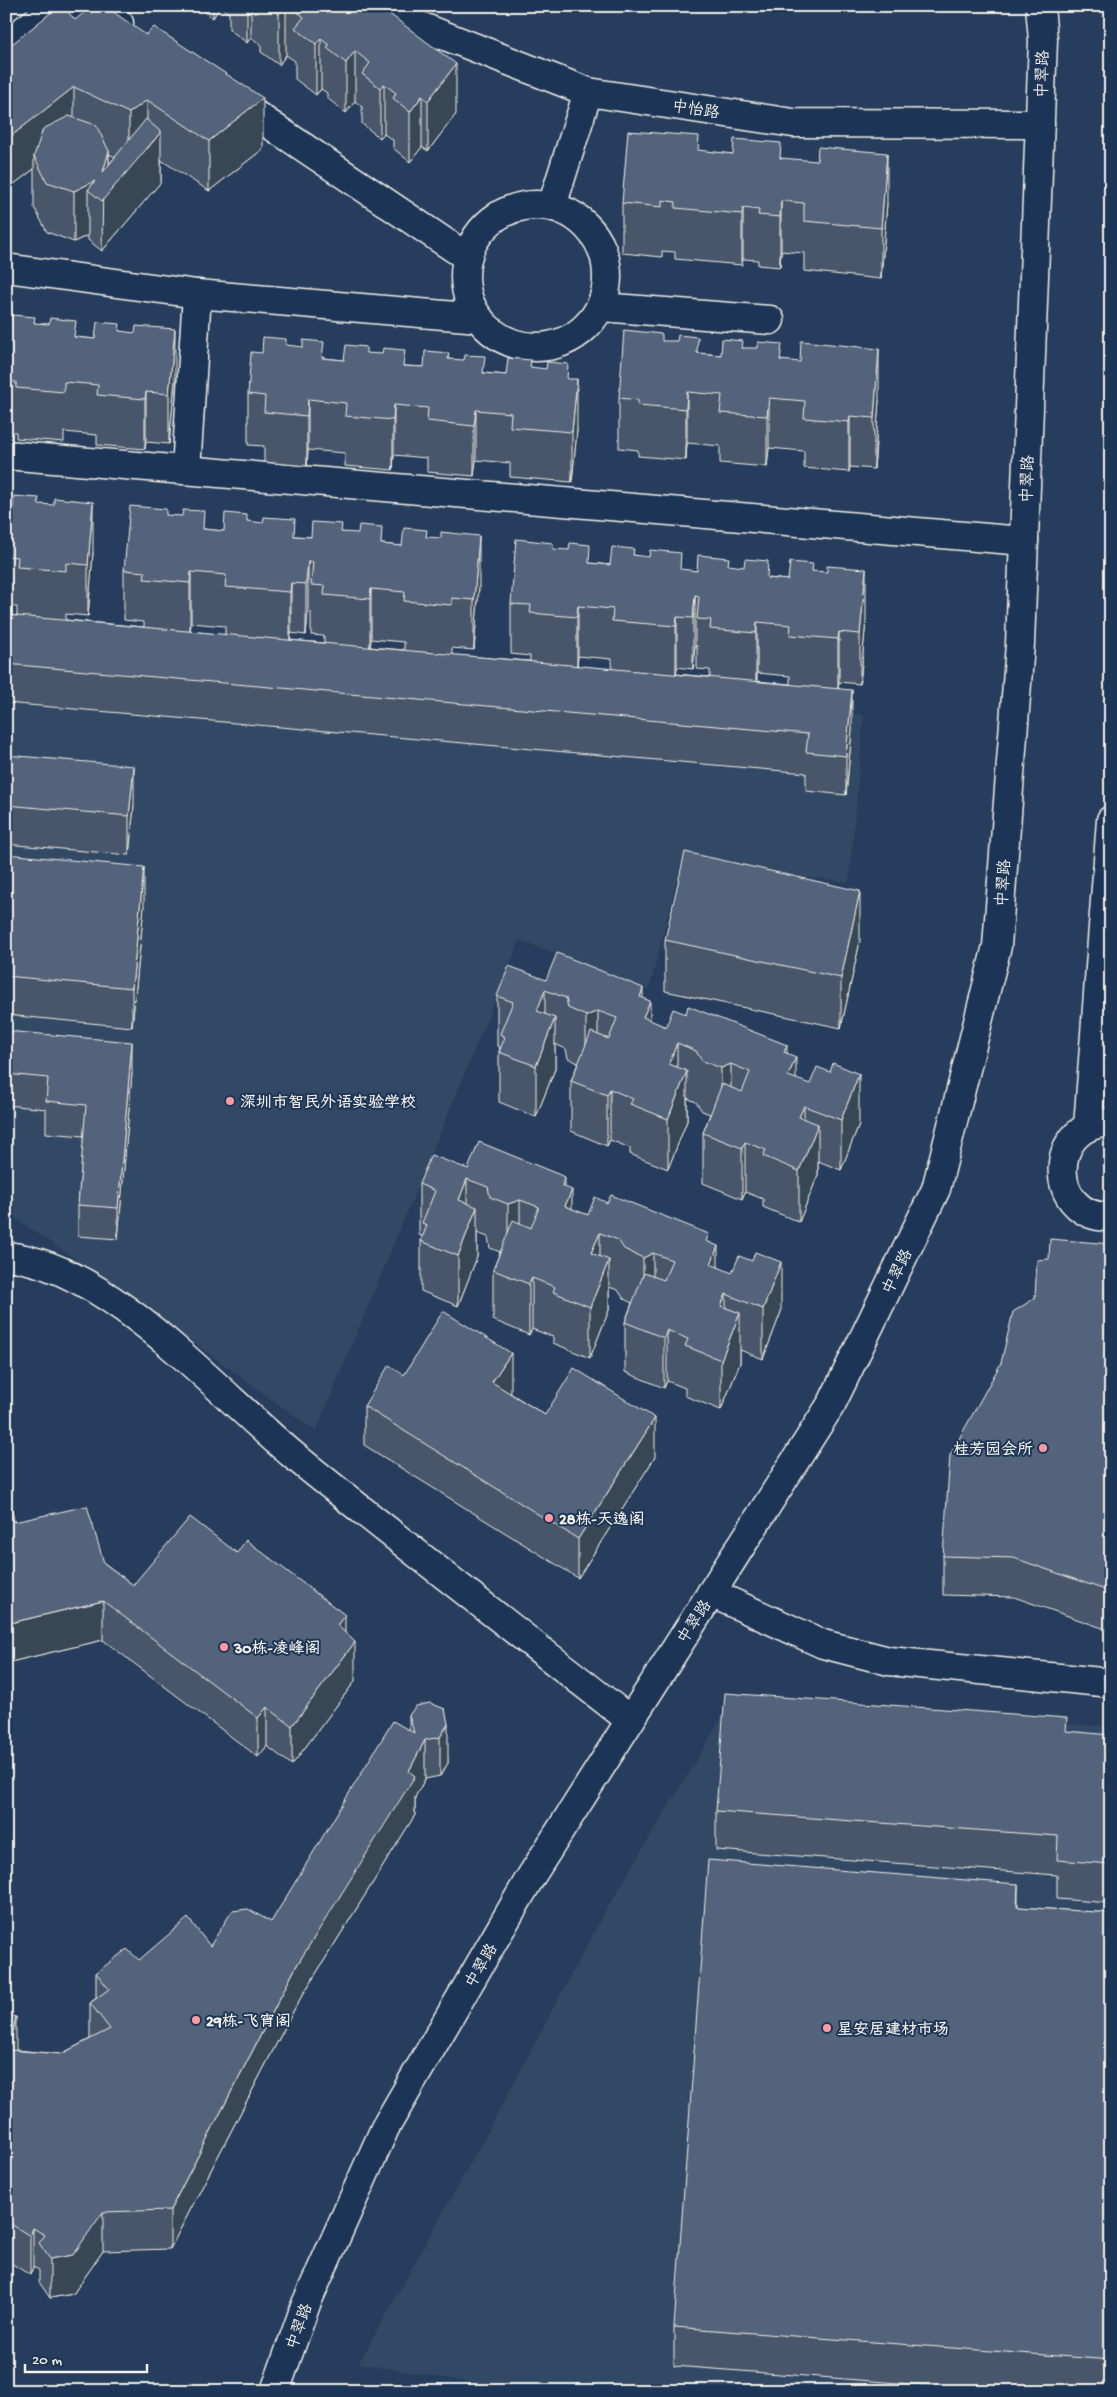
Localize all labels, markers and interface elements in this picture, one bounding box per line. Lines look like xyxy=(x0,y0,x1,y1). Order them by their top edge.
street label: 中翠路 xyxy=(1032,50,1055,98)
street label: 中怡路 xyxy=(670,96,721,125)
street label: 中翠路 xyxy=(1017,455,1040,503)
street label: 中翠路 xyxy=(992,858,1017,908)
place label: 深圳市智民外语实验学校 xyxy=(240,1093,416,1114)
marker: 深圳市智民外语实验学校 xyxy=(224,1095,236,1107)
street label: 中翠路 xyxy=(878,1246,918,1298)
place label: 桂芳园会所 xyxy=(953,1440,1033,1461)
marker: 桂芳园会所 xyxy=(1037,1442,1049,1454)
place label: 28栋-天逸阁 xyxy=(559,1511,645,1531)
marker: 28栋-天逸阁 xyxy=(543,1512,555,1524)
street label: 中翠路 xyxy=(673,1597,717,1648)
place label: 30栋-凌峰阁 xyxy=(233,1639,320,1660)
marker: 30栋-凌峰阁 xyxy=(218,1641,230,1653)
street label: 中翠路 xyxy=(461,1940,503,1992)
place label: 29栋-飞宵阁 xyxy=(206,2012,291,2033)
marker: 29栋-飞宵阁 xyxy=(190,2014,202,2026)
place label: 星安居建材市场 xyxy=(837,2021,949,2041)
marker: 星安居建材市场 xyxy=(821,2022,833,2034)
street label: 中翠路 xyxy=(282,2301,318,2353)
scale bar xyxy=(25,2342,148,2374)
text: 20 m xyxy=(32,2352,62,2370)

